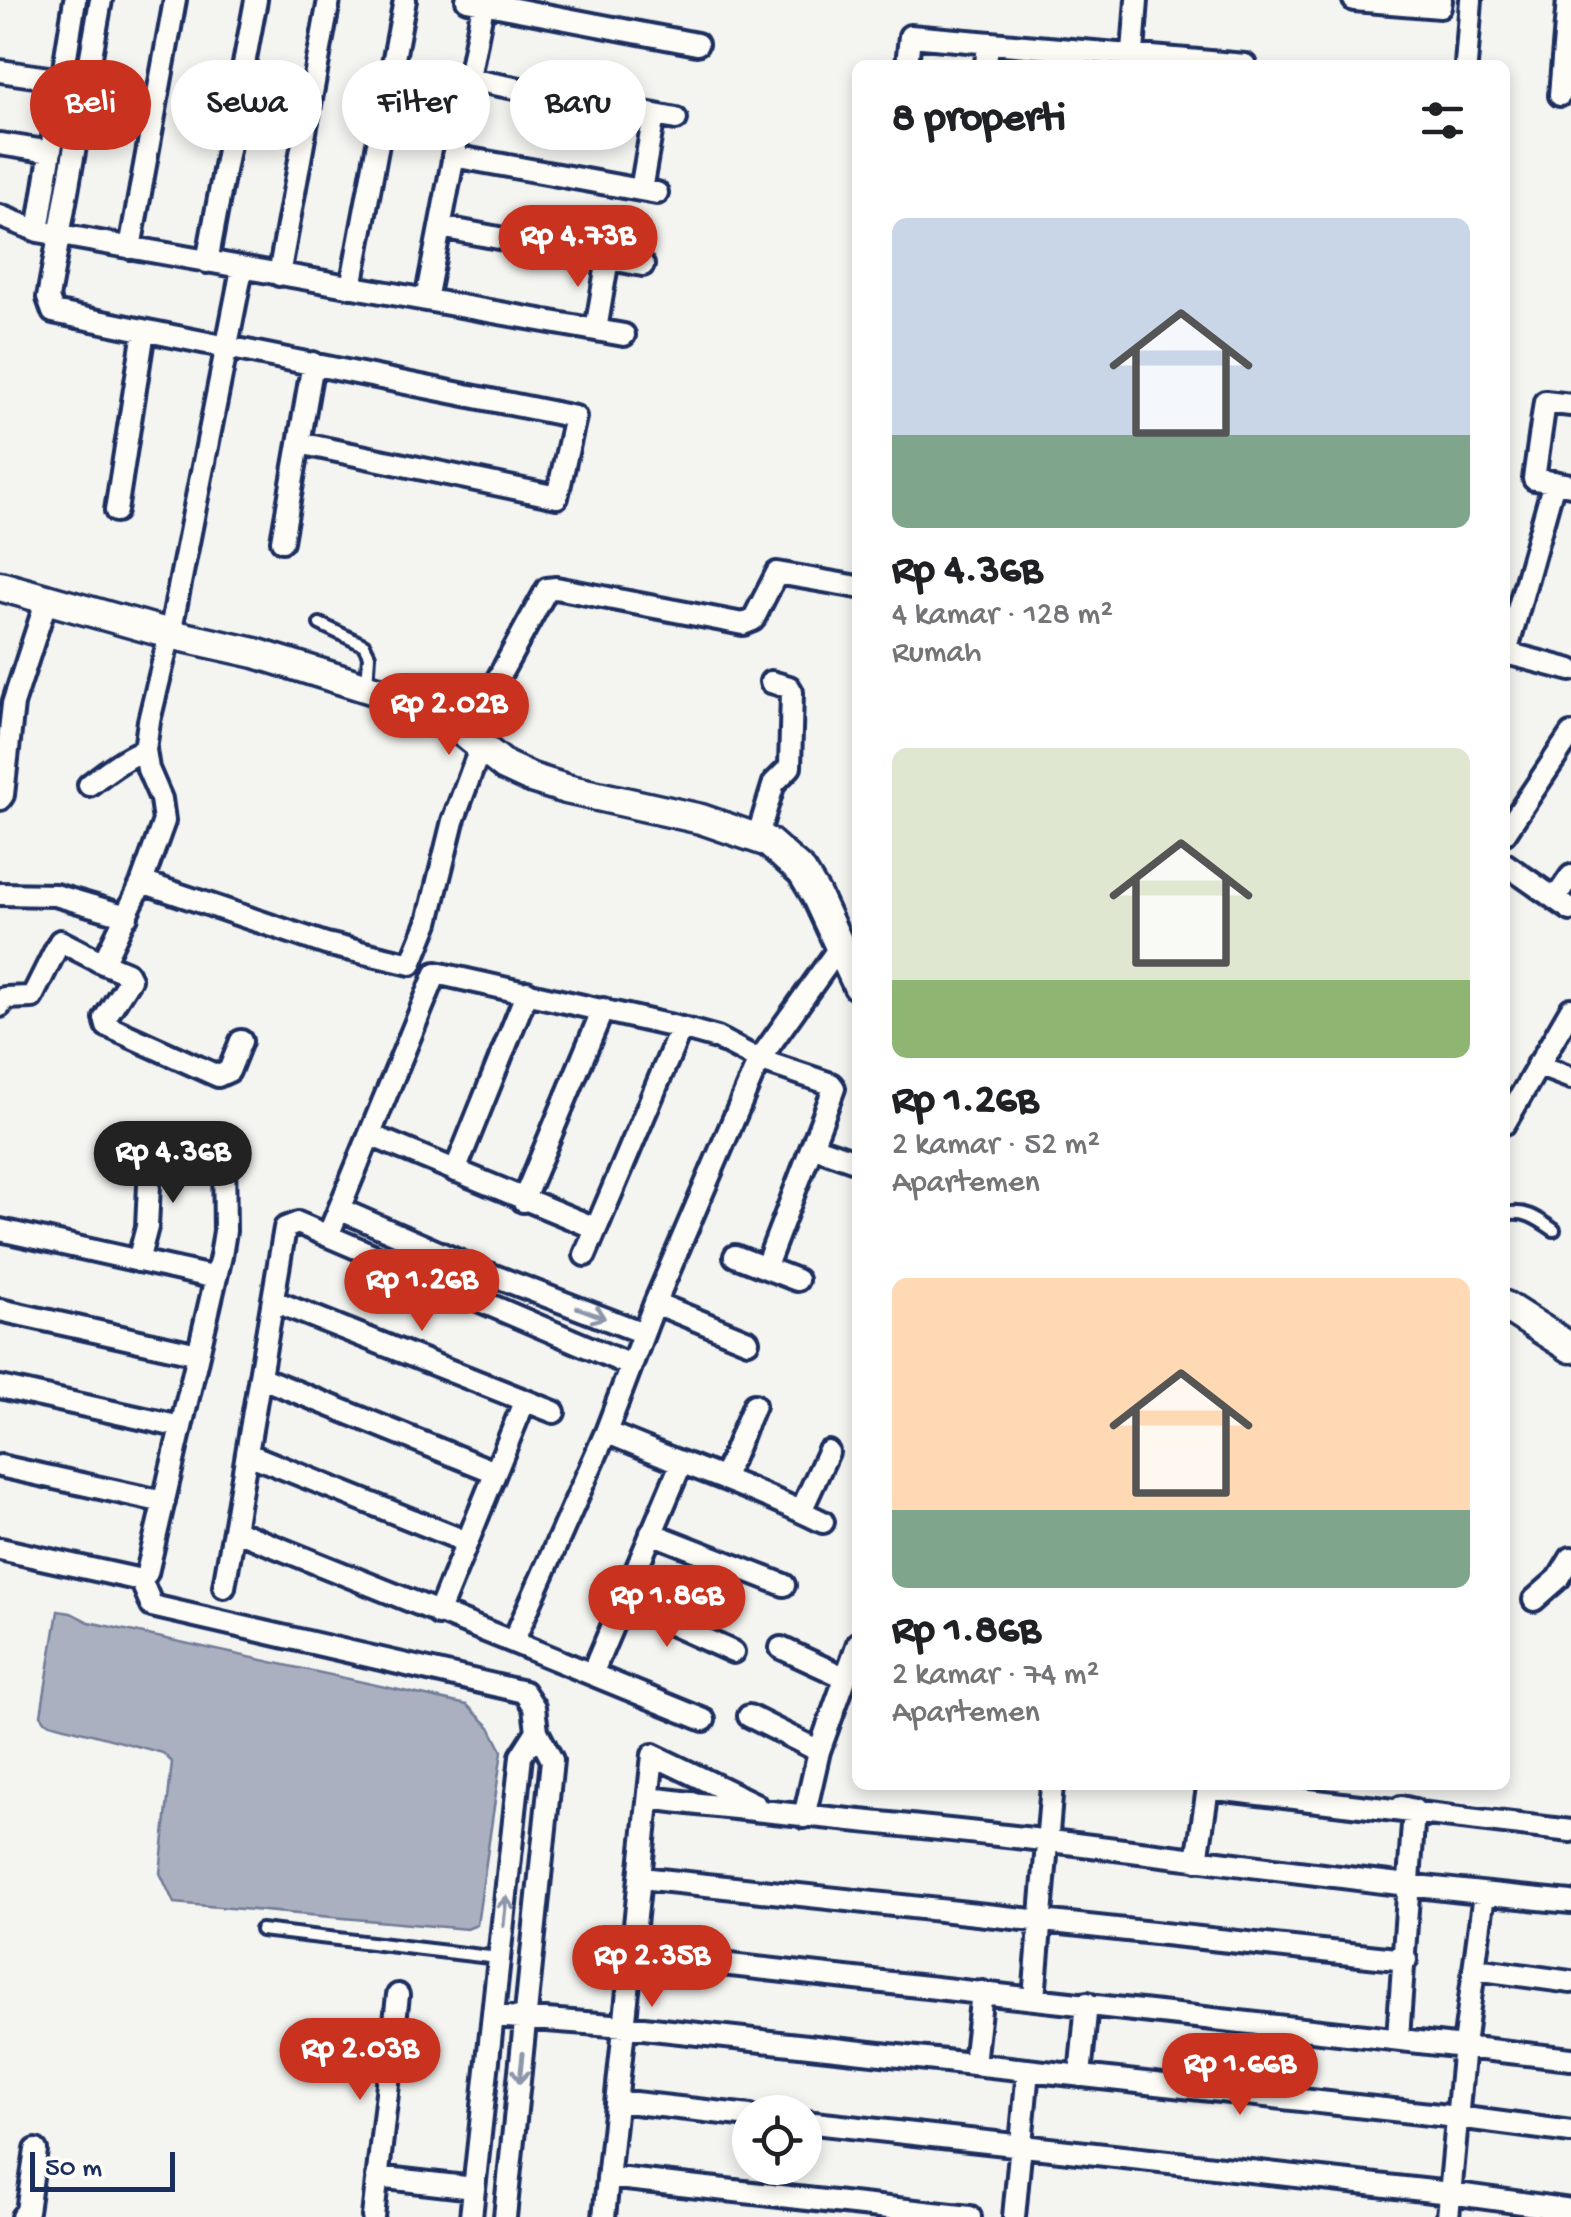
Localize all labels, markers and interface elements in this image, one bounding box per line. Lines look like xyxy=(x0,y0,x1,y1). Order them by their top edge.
chip: Beli xyxy=(30,60,151,150)
chip: Sewa xyxy=(171,60,322,150)
chip: Filter xyxy=(342,60,490,150)
chip: Baru xyxy=(510,60,646,150)
icon: filters xyxy=(1415,93,1470,148)
text: 8 properti xyxy=(892,96,1066,145)
pin: Rp 4.73B xyxy=(475,205,681,290)
text: Rp 4.73B xyxy=(521,218,635,256)
icon: home xyxy=(1091,283,1271,463)
text: Rp 4.36B xyxy=(892,548,1042,597)
text: 4 kamar · 128 m² xyxy=(892,597,1113,635)
text: Rumah xyxy=(892,635,981,673)
pin: Rp 2.02B xyxy=(346,673,552,758)
text: Rp 2.02B xyxy=(391,686,507,724)
icon: home xyxy=(1091,813,1271,993)
text: Rp 1.26B xyxy=(892,1078,1038,1127)
pin: Rp 4.36B xyxy=(70,1121,276,1206)
text: 2 kamar · 52 m² xyxy=(892,1127,1100,1165)
text: Rp 4.36B xyxy=(116,1134,230,1172)
text: Apartemen xyxy=(892,1165,1040,1203)
pin: Rp 1.26B xyxy=(319,1249,525,1334)
text: Rp 1.26B xyxy=(366,1262,478,1300)
one-way arrow xyxy=(575,1306,605,1324)
icon: home xyxy=(1091,1343,1271,1523)
pin: Rp 1.86B xyxy=(564,1565,770,1650)
text: Rp 1.86B xyxy=(610,1578,724,1616)
text: Rp 1.86B xyxy=(892,1608,1041,1657)
text: 2 kamar · 74 m² xyxy=(892,1657,1099,1695)
text: Apartemen xyxy=(892,1695,1040,1733)
one-way arrow xyxy=(495,1896,514,1928)
pin: Rp 2.35B xyxy=(549,1925,755,2010)
text: Rp 2.35B xyxy=(594,1938,710,1976)
pin: Rp 2.03B xyxy=(257,2018,463,2103)
text: Rp 2.03B xyxy=(302,2031,418,2069)
pin: Rp 1.66B xyxy=(1137,2033,1343,2118)
text: Rp 1.66B xyxy=(1184,2046,1296,2084)
one-way arrow xyxy=(511,2051,530,2084)
map controls xyxy=(732,2095,822,2185)
button: locate xyxy=(732,2095,822,2185)
scale bar xyxy=(30,2147,175,2192)
text: 50 m xyxy=(45,2153,102,2186)

